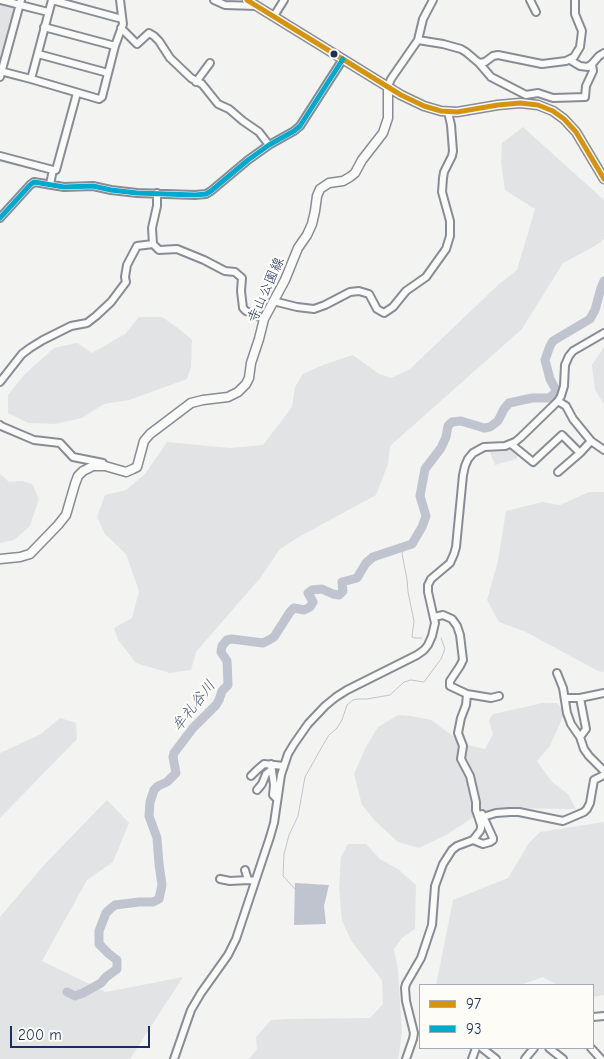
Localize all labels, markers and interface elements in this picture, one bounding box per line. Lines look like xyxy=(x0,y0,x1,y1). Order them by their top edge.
unlabelled marker xyxy=(329,49,339,59)
street label: 寺山公園線 xyxy=(244,255,288,325)
water label: 牟礼谷川 xyxy=(168,677,220,735)
legend xyxy=(419,984,594,1049)
text: 97 xyxy=(466,995,481,1013)
scale bar xyxy=(12,1016,152,1048)
text: 93 xyxy=(466,1020,482,1038)
text: 200 m xyxy=(18,1026,62,1044)

